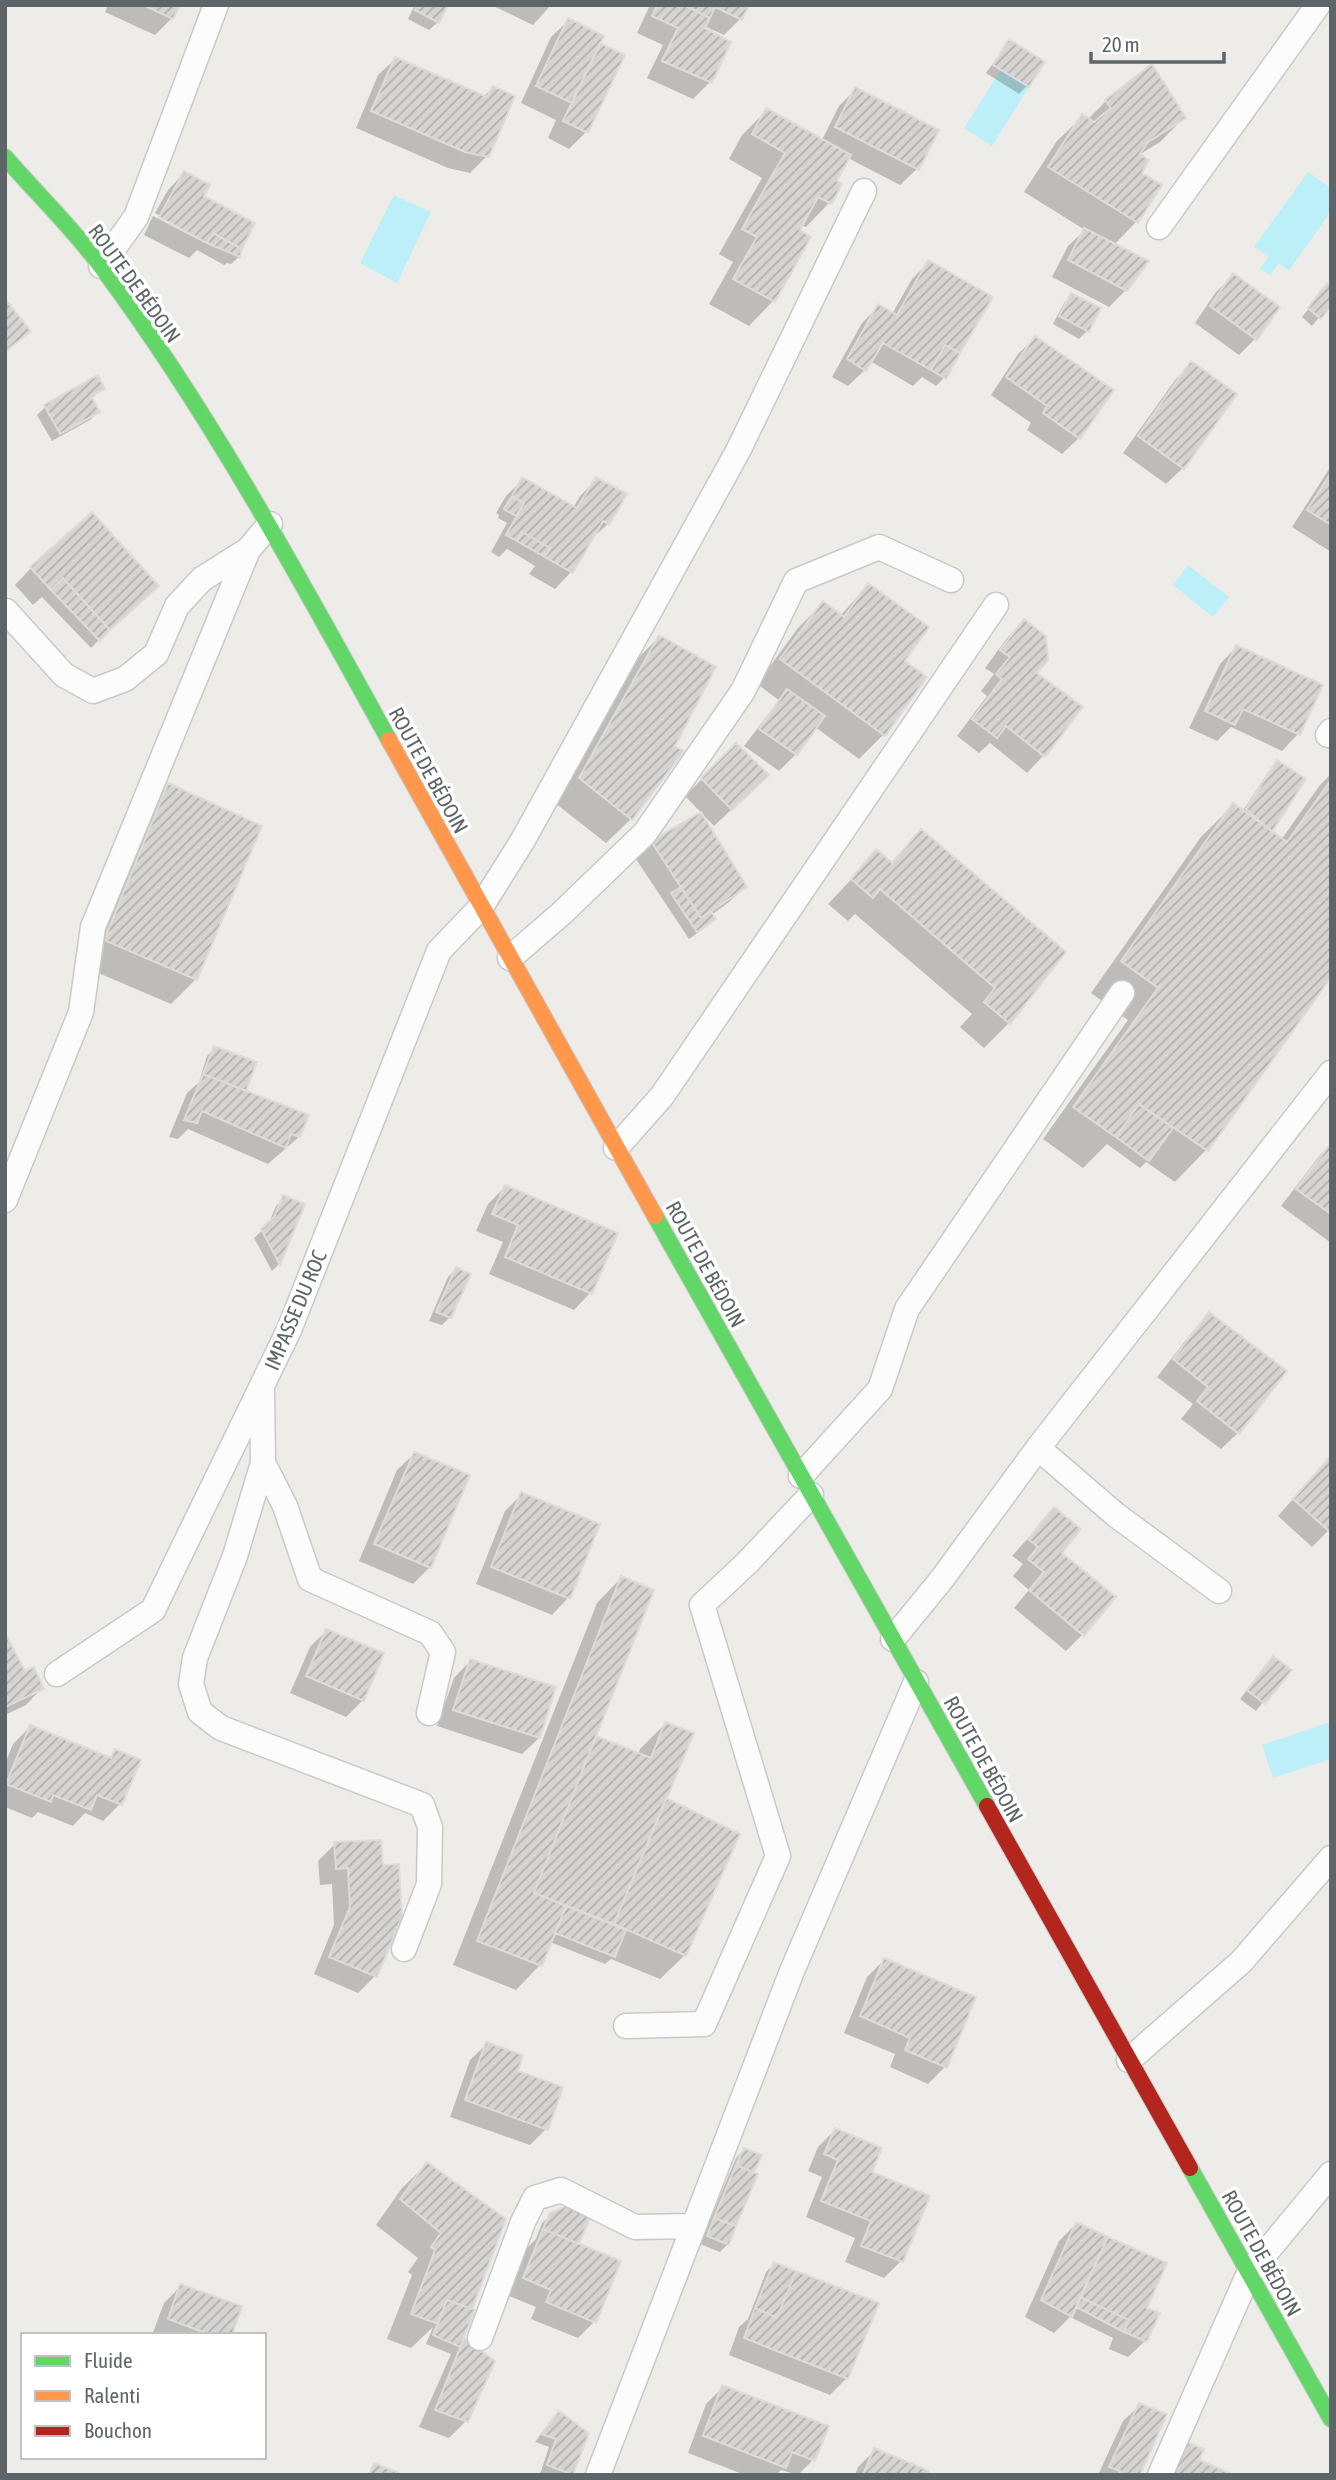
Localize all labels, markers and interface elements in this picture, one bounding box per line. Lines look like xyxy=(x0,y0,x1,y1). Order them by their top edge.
scale bar xyxy=(1091,21,1224,65)
text: 20 m xyxy=(1102,32,1140,56)
street label: ROUTE DE BÉDOIN xyxy=(84,219,186,347)
street label: ROUTE DE BÉDOIN xyxy=(385,703,473,837)
street label: ROUTE DE BÉDOIN xyxy=(662,1197,750,1331)
street label: IMPASSE DU ROC xyxy=(259,1246,331,1373)
street label: ROUTE DE BÉDOIN xyxy=(940,1692,1028,1826)
street label: ROUTE DE BÉDOIN xyxy=(1218,2186,1306,2320)
legend xyxy=(21,2333,266,2459)
text: Fluide xyxy=(84,2348,133,2372)
text: Ralenti xyxy=(84,2383,140,2407)
text: Bouchon xyxy=(84,2418,152,2442)

